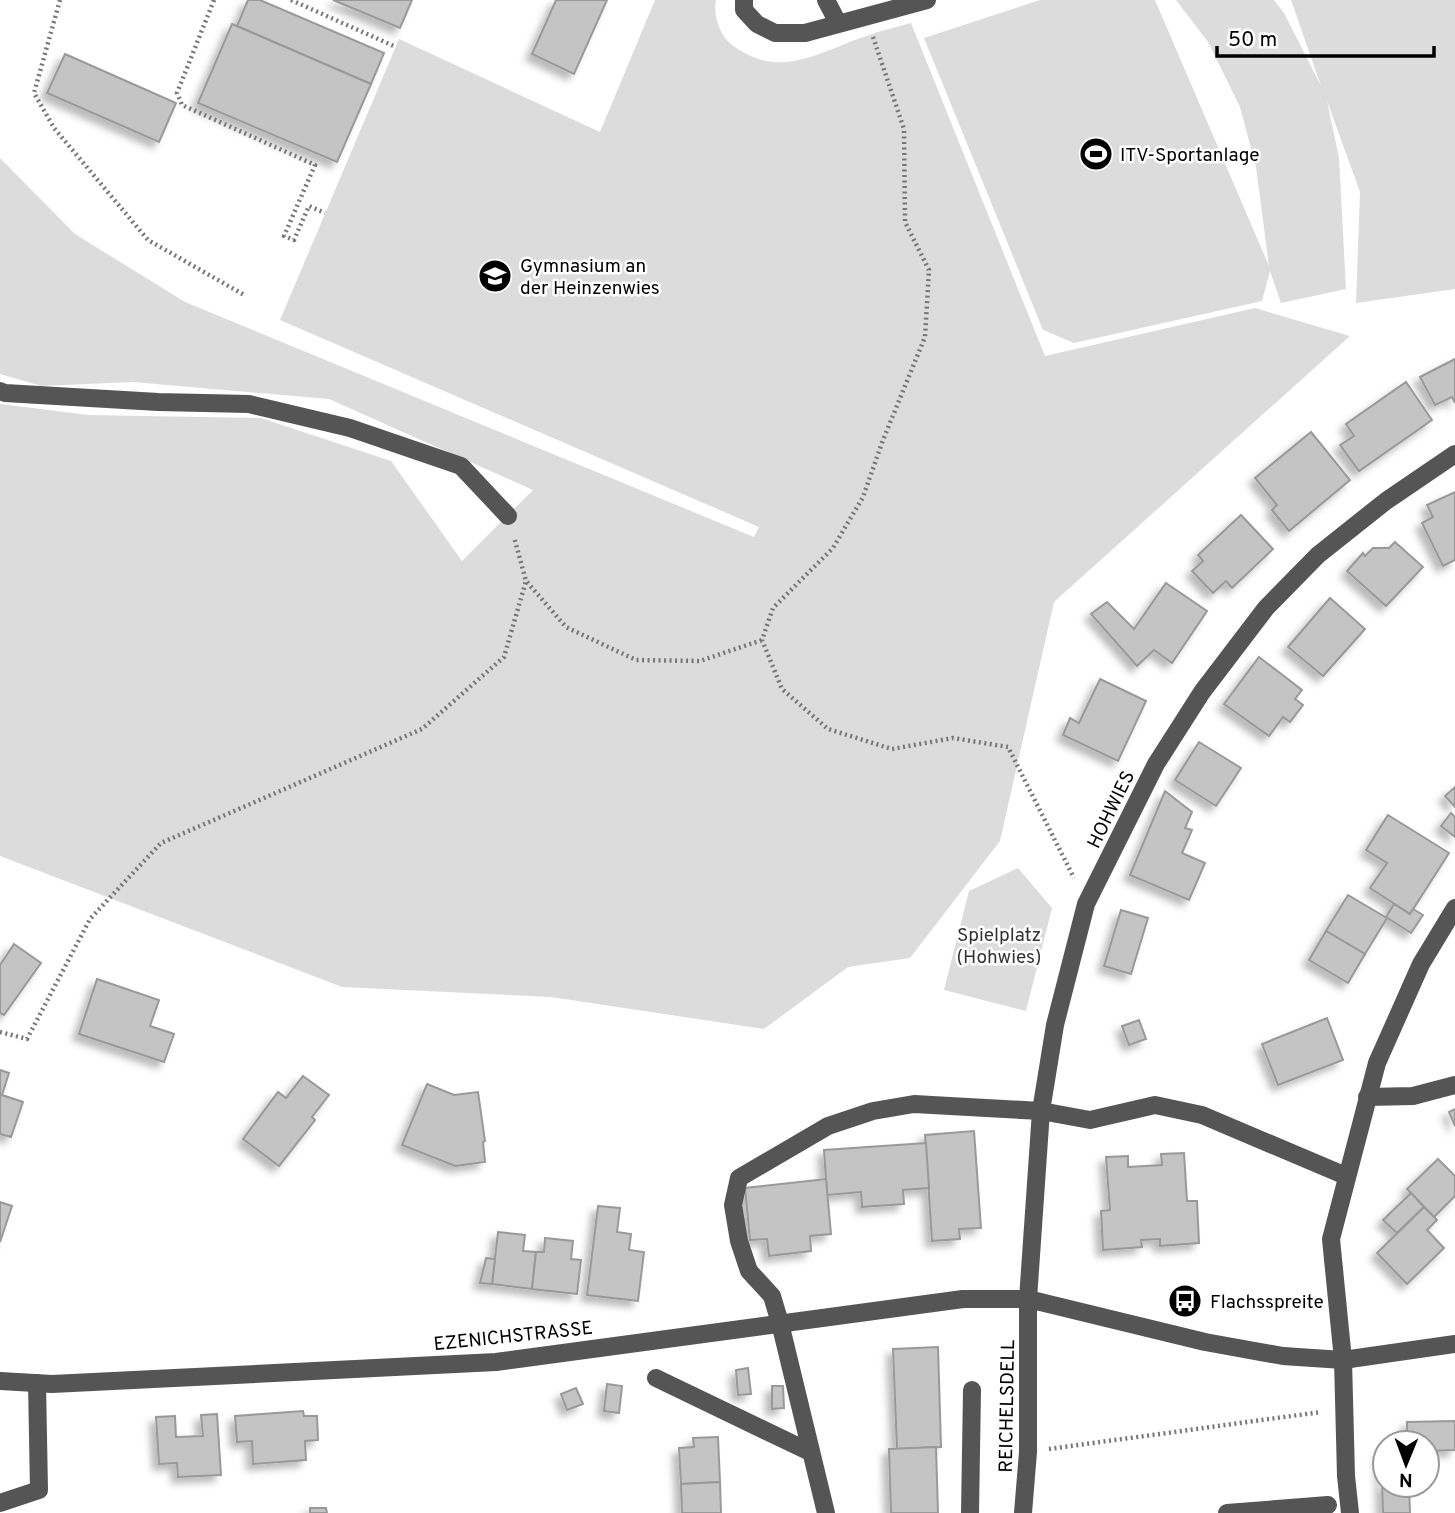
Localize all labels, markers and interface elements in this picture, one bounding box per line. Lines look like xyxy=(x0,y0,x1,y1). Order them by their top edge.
scale bar xyxy=(1217,14,1434,58)
text: 50 m xyxy=(1228,27,1277,54)
sports icon: ITV-Sportanlage xyxy=(1077,135,1115,173)
place label: ITV-Sportanlage xyxy=(1120,144,1260,168)
place label: Gymnasium an der Heinzenwies xyxy=(520,255,660,301)
school or university icon: Gymnasium an der Heinzenwies xyxy=(476,257,514,295)
street label: HOHWIES xyxy=(1083,767,1141,853)
park label: Spielplatz (Hohwies) xyxy=(957,924,1041,970)
bus stop icon: Flachsspreite xyxy=(1166,1282,1204,1320)
place label: Flachsspreite xyxy=(1210,1291,1324,1315)
street label: EZENICHSTRASSE xyxy=(432,1317,594,1357)
street label: REICHELSDELL xyxy=(995,1339,1021,1473)
north arrow xyxy=(1371,1429,1441,1499)
text: N xyxy=(1399,1467,1413,1491)

